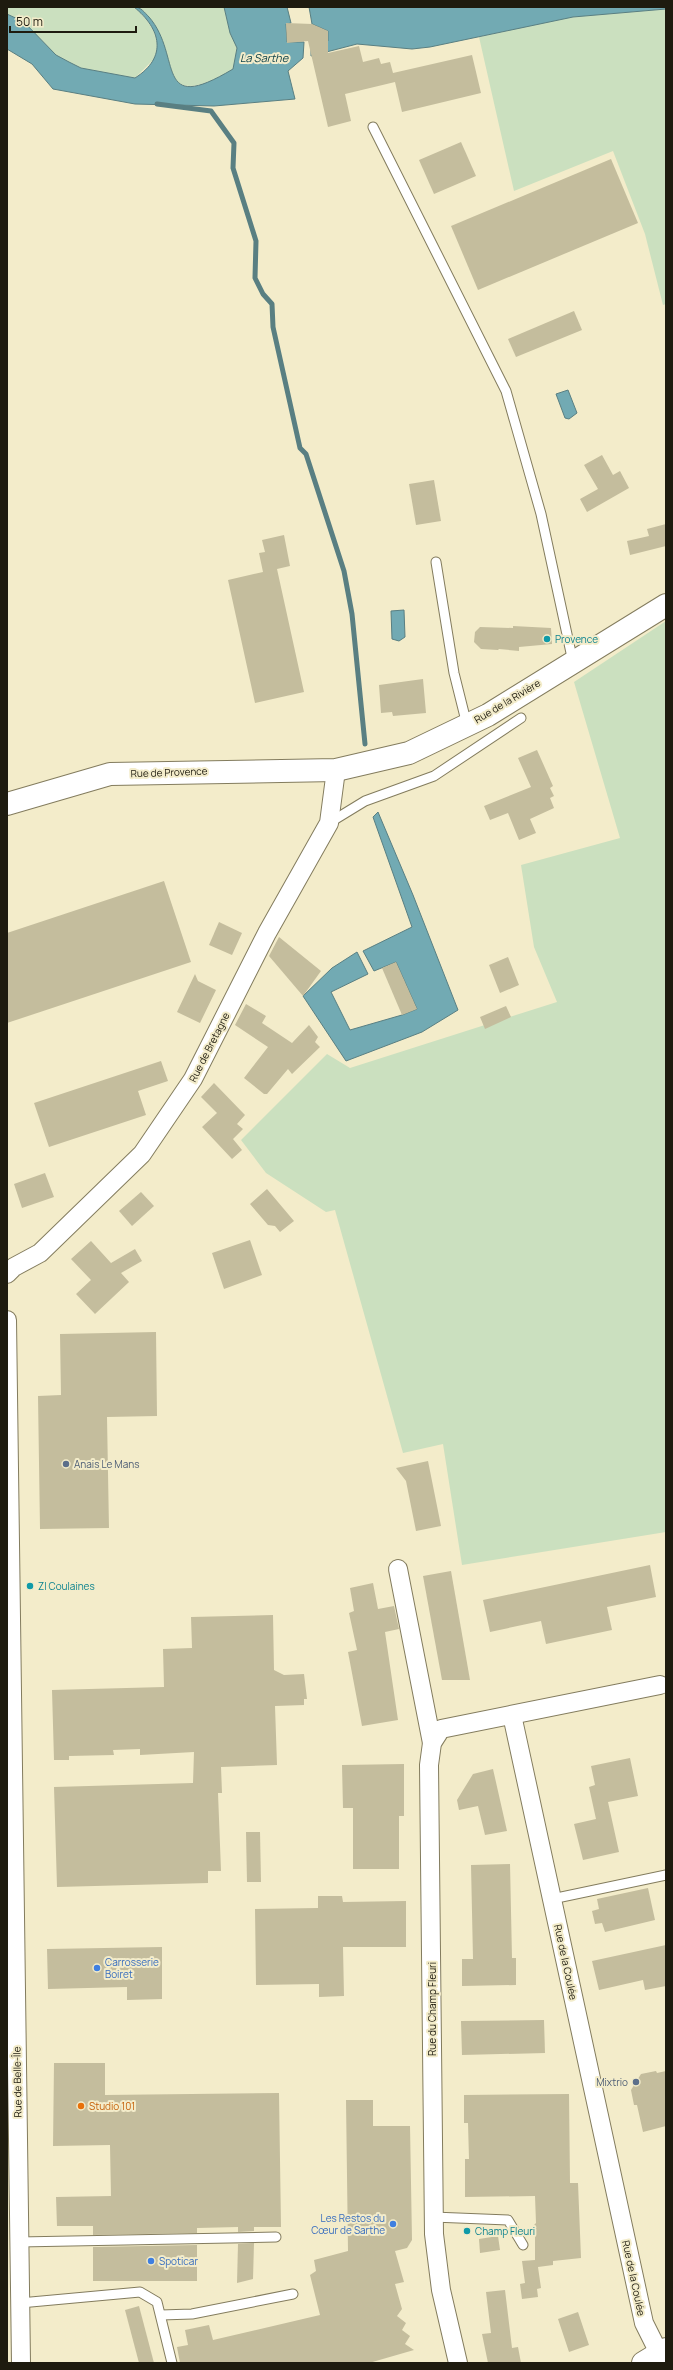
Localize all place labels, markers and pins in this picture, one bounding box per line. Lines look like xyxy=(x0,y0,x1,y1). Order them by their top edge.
place label: Provence xyxy=(555,632,598,646)
marker: Provence xyxy=(542,634,552,644)
place label: Anais Le Mans xyxy=(74,1457,140,1471)
marker: Anais Le Mans xyxy=(61,1459,71,1469)
place label: ZI Coulaines xyxy=(38,1579,95,1593)
marker: ZI Coulaines xyxy=(25,1581,35,1591)
place label: Carrosserie Boiret xyxy=(105,1955,159,1981)
marker: Carrosserie Boiret xyxy=(92,1963,102,1973)
place label: Mixtrio xyxy=(596,2075,628,2089)
marker: Mixtrio xyxy=(631,2077,641,2087)
place label: Studio 101 xyxy=(89,2099,135,2113)
marker: Studio 101 xyxy=(76,2101,86,2111)
place label: Les Restos du Cœur de Sarthe xyxy=(311,2211,385,2237)
marker: Les Restos du Cœur de Sarthe xyxy=(388,2219,398,2229)
place label: Champ Fleuri xyxy=(475,2224,535,2238)
marker: Champ Fleuri xyxy=(462,2226,472,2236)
place label: Spoticar xyxy=(159,2254,198,2268)
marker: Spoticar xyxy=(146,2256,156,2266)

